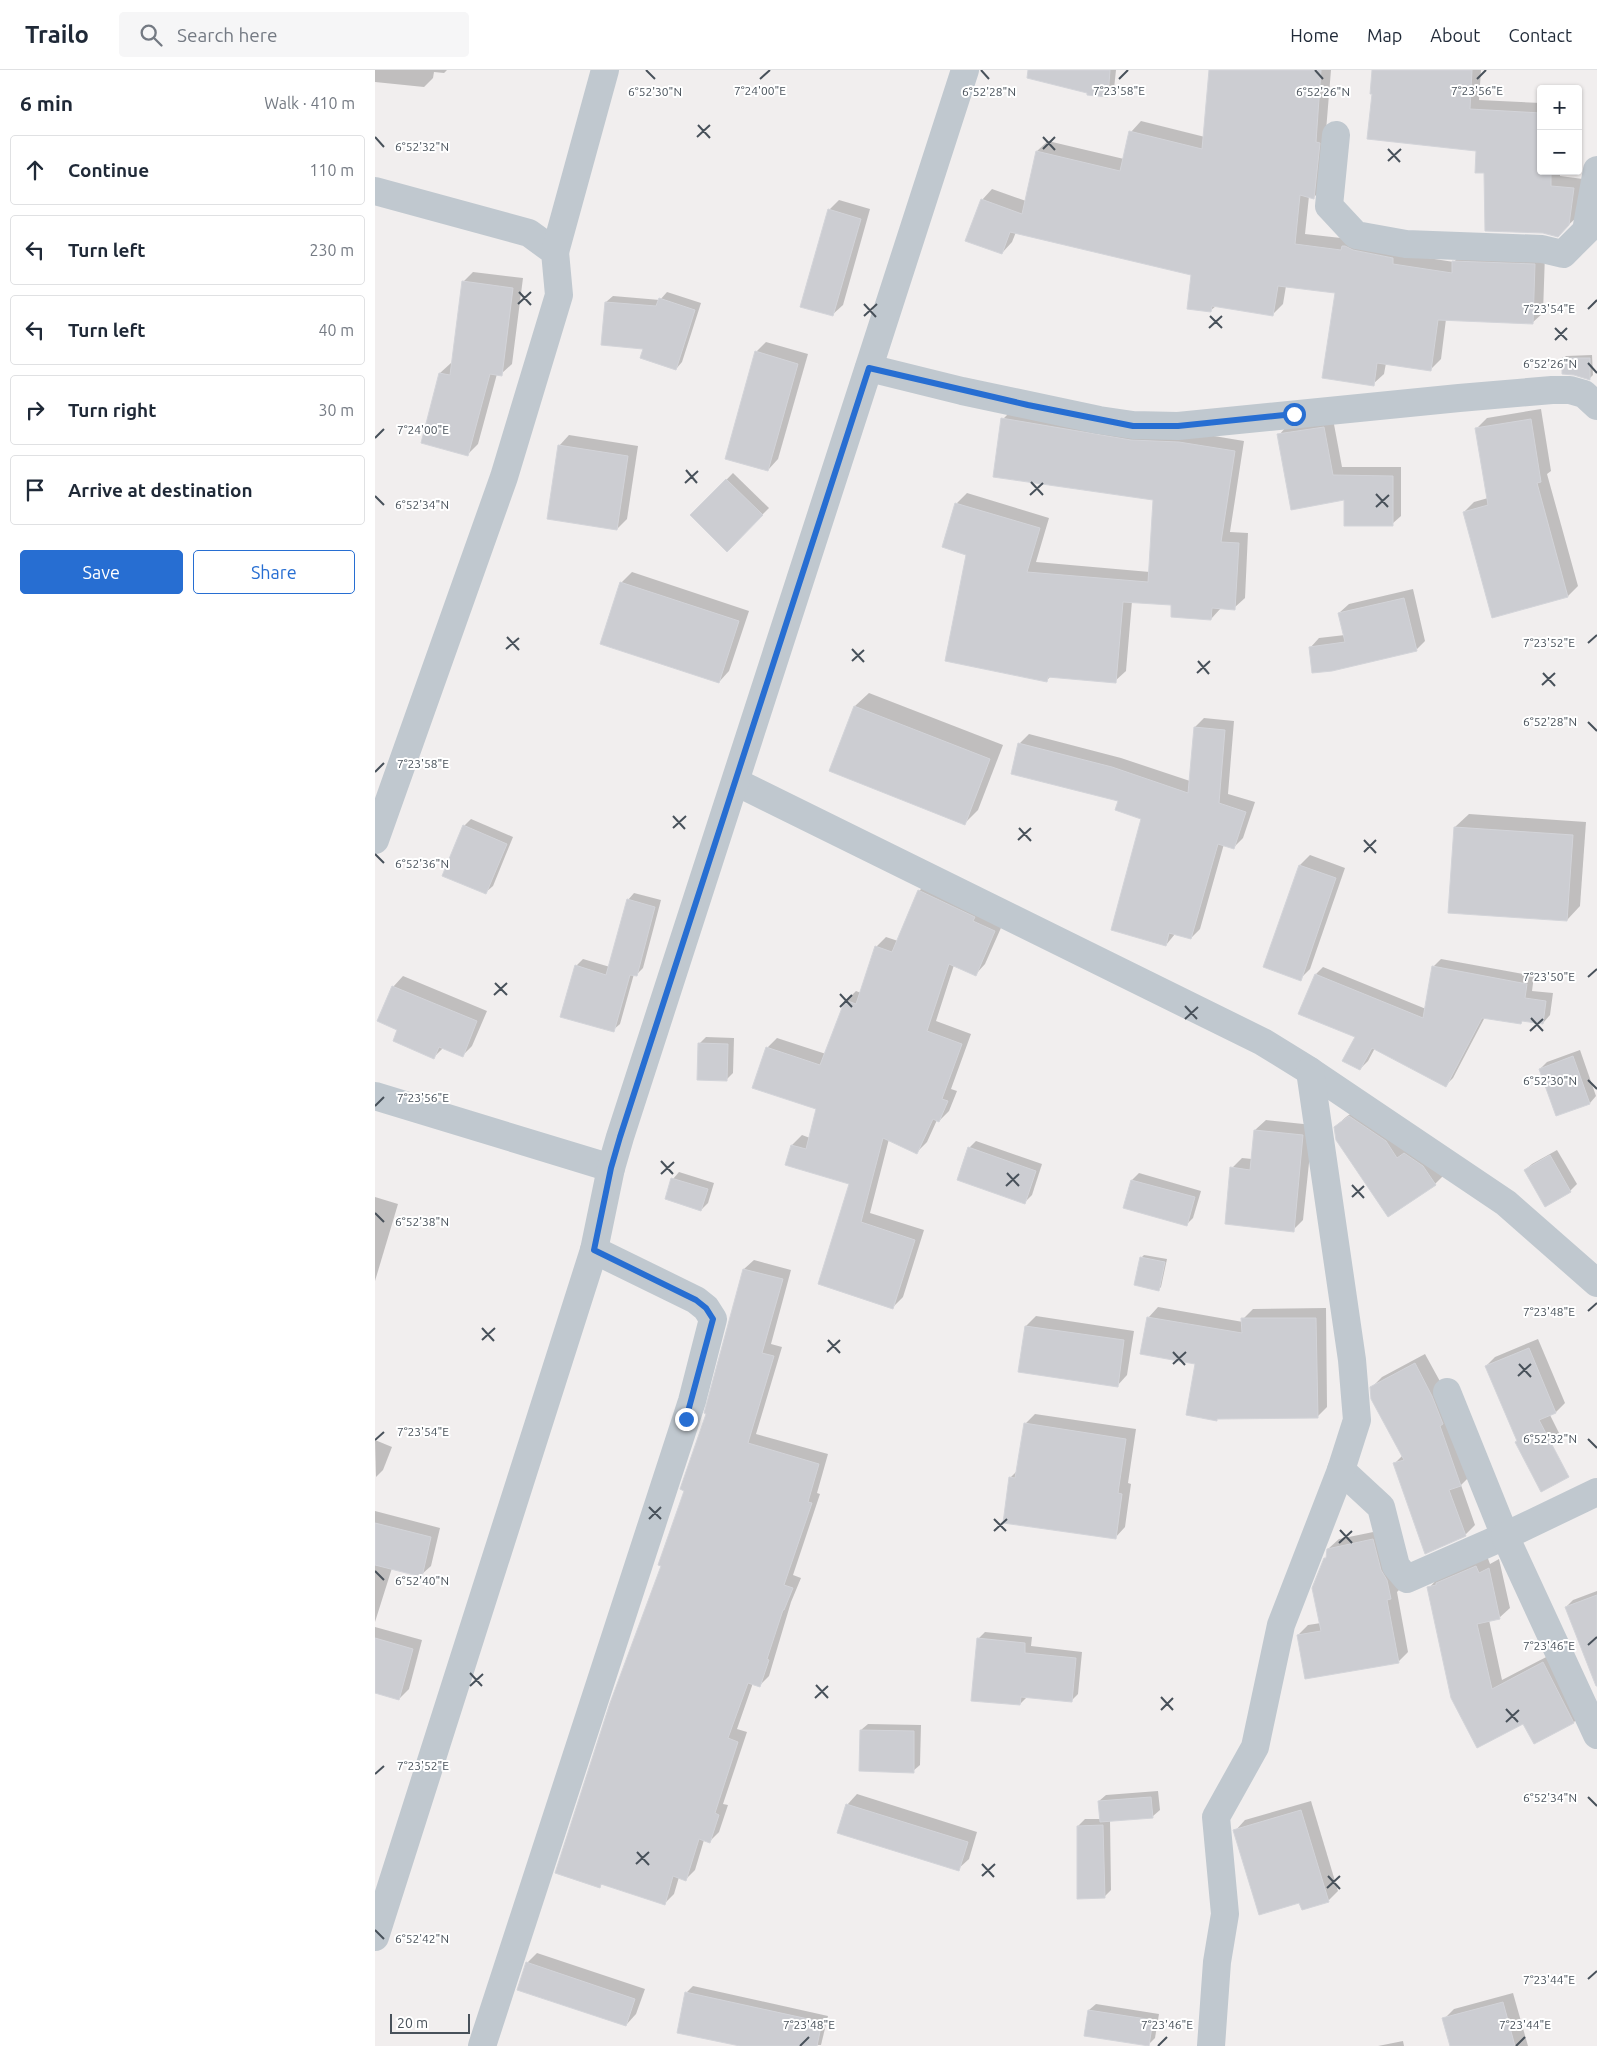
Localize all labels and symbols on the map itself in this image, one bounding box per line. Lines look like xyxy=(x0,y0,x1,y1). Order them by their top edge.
text: 7°24'00"E xyxy=(734,84,786,97)
text: 7°23'58"E xyxy=(1093,84,1145,97)
text: 7°23'56"E xyxy=(1451,84,1503,97)
text: 6°52'30"N xyxy=(628,85,682,98)
text: 6°52'28"N xyxy=(962,85,1016,98)
text: 6°52'26"N xyxy=(1296,85,1350,98)
text: 6°52'32"N xyxy=(395,140,449,153)
text: 7°23'54"E xyxy=(1523,302,1575,315)
text: 6°52'26"N xyxy=(1523,357,1577,370)
route start xyxy=(1283,403,1306,426)
text: 7°24'00"E xyxy=(397,423,449,436)
text: 6°52'34"N xyxy=(395,498,449,511)
text: 7°23'52"E xyxy=(1523,636,1575,649)
text: 6°52'28"N xyxy=(1523,715,1577,728)
text: 7°23'58"E xyxy=(397,757,449,770)
text: 6°52'36"N xyxy=(395,857,449,870)
text: 7°23'50"E xyxy=(1523,970,1575,983)
text: 6°52'30"N xyxy=(1523,1074,1577,1087)
text: 7°23'56"E xyxy=(397,1091,449,1104)
text: 6°52'38"N xyxy=(395,1215,449,1228)
text: 7°23'48"E xyxy=(1523,1305,1575,1318)
route end xyxy=(675,1408,698,1431)
text: 7°23'54"E xyxy=(397,1425,449,1438)
text: 6°52'32"N xyxy=(1523,1432,1577,1445)
text: 6°52'40"N xyxy=(395,1574,449,1587)
text: 7°23'46"E xyxy=(1523,1639,1575,1652)
text: 7°23'52"E xyxy=(397,1759,449,1772)
text: 6°52'34"N xyxy=(1523,1791,1577,1804)
text: 6°52'42"N xyxy=(395,1932,449,1945)
text: 7°23'44"E xyxy=(1523,1973,1575,1986)
scale bar xyxy=(390,2011,470,2034)
text: 7°23'48"E xyxy=(783,2018,835,2031)
text: 7°23'46"E xyxy=(1141,2018,1193,2031)
text: 7°23'44"E xyxy=(1499,2018,1551,2031)

